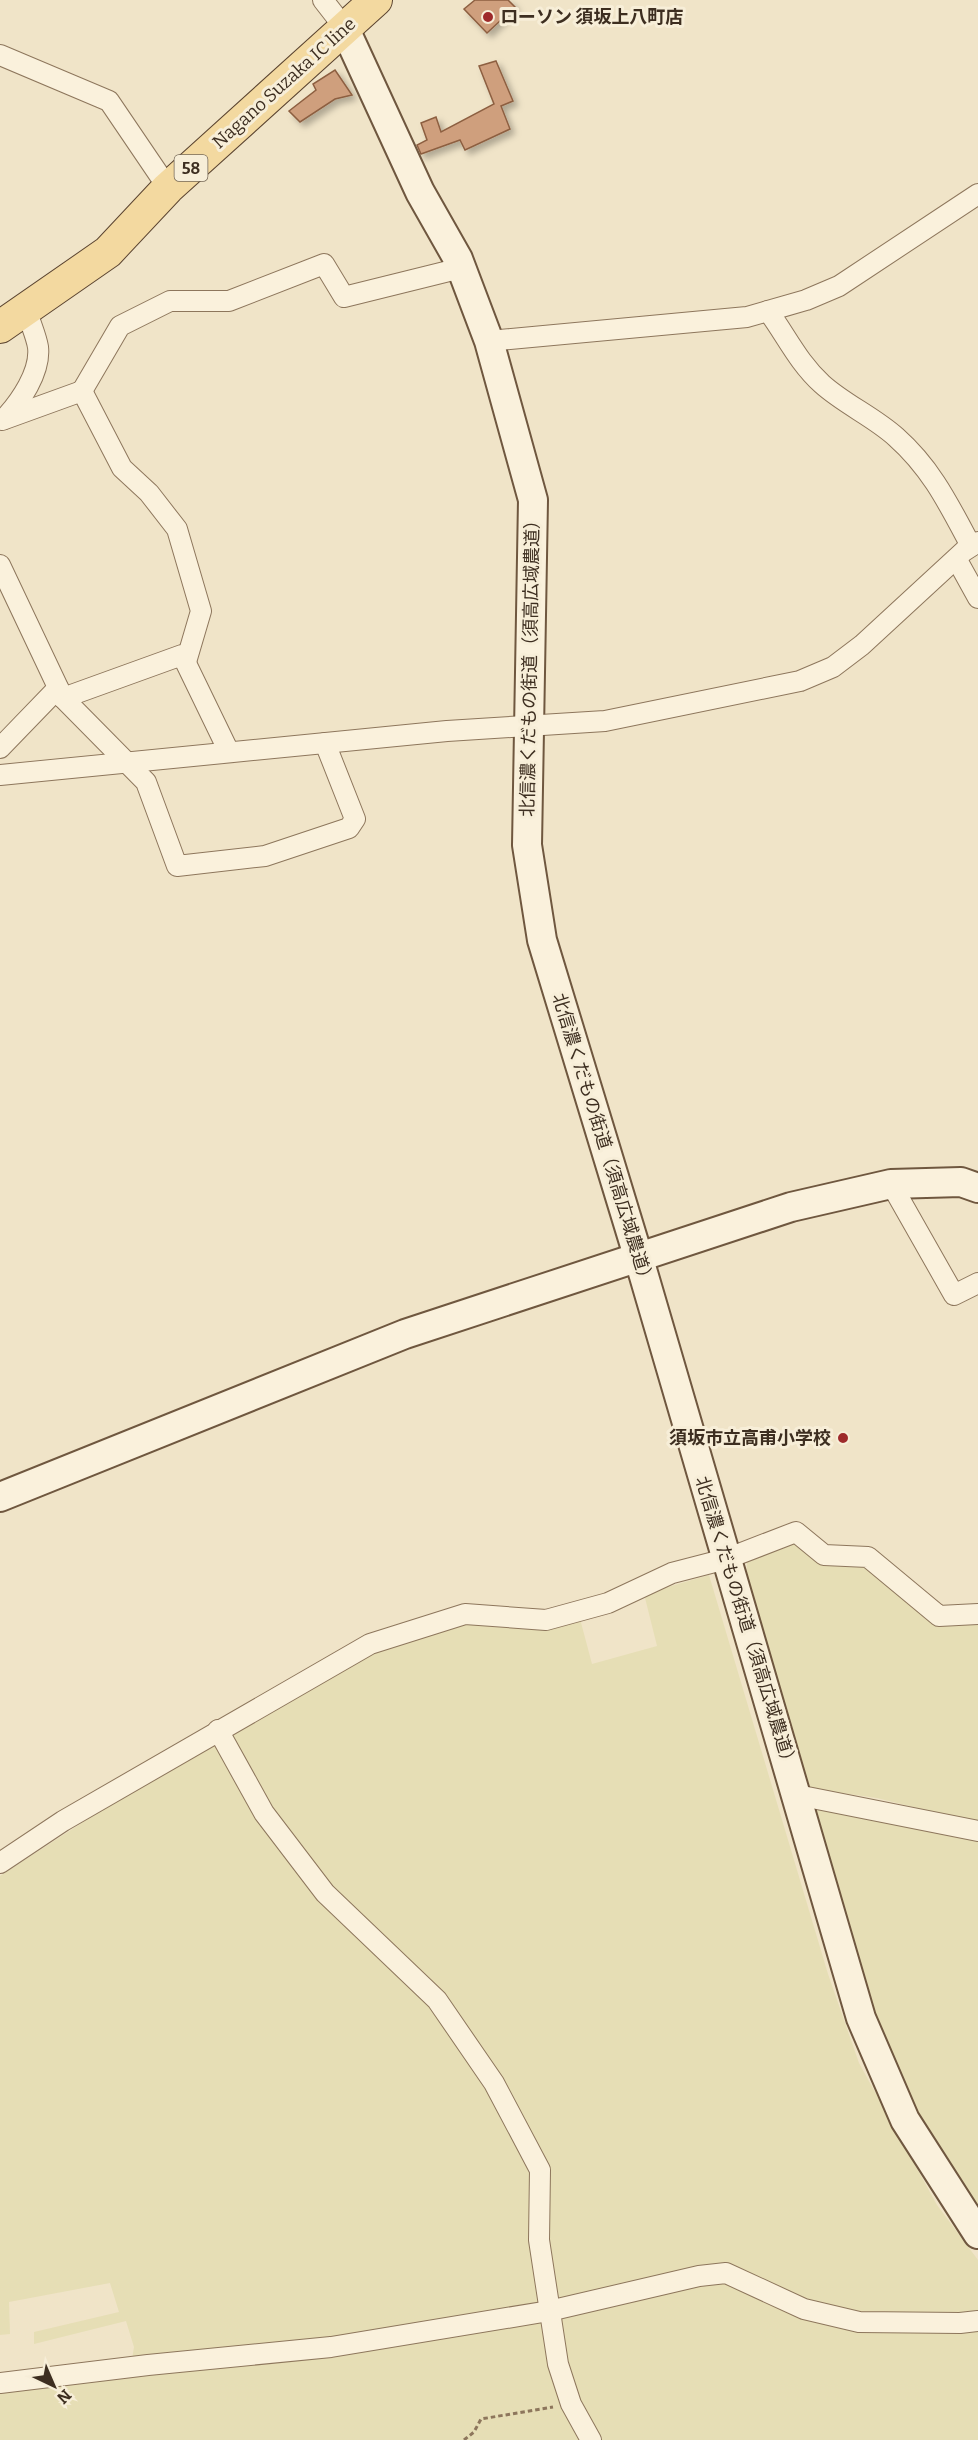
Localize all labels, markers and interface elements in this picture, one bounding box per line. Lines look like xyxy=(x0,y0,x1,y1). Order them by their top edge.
place label: ローソン 須坂上八町店 xyxy=(500,6,683,28)
marker: ローソン 須坂上八町店 xyxy=(481,10,495,24)
street label: Nagano Suzaka IC line xyxy=(208,13,360,153)
road number: 58 xyxy=(174,155,207,181)
street label: 北信濃くだもの街道（須高広域農道） xyxy=(516,511,544,817)
street label: 北信濃くだもの街道（須高広域農道） xyxy=(548,990,658,1290)
place label: 須坂市立高甫小学校 xyxy=(669,1427,831,1449)
marker: 須坂市立高甫小学校 xyxy=(836,1431,850,1445)
street label: 北信濃くだもの街道（須高広域農道） xyxy=(691,1473,801,1773)
north arrow xyxy=(24,2356,84,2416)
text: N xyxy=(53,2385,75,2408)

